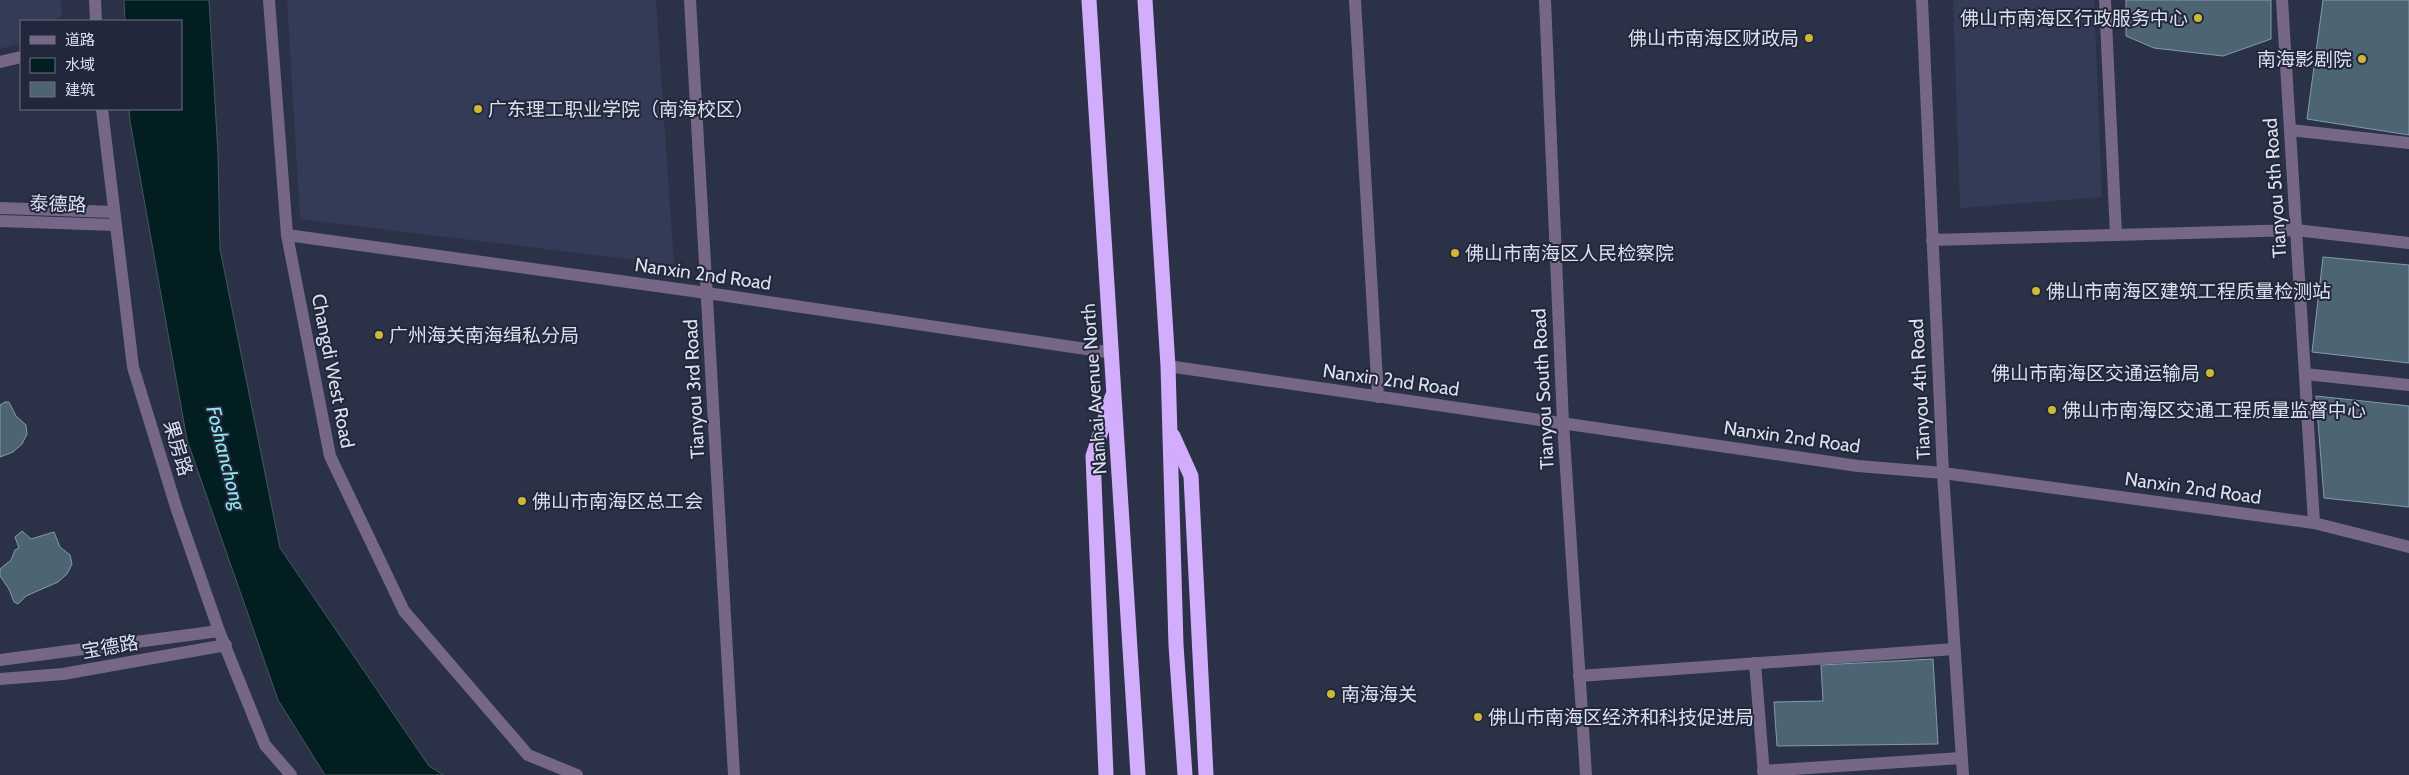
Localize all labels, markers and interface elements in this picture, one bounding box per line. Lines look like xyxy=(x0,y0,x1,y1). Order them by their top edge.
place label: 佛山市南海区行政服务中心 xyxy=(1960,7,2188,30)
marker: 佛山市南海区行政服务中心 xyxy=(2192,12,2204,24)
legend xyxy=(20,20,182,110)
place label: 佛山市南海区财政局 xyxy=(1628,27,1799,50)
text: 道路 xyxy=(65,31,95,49)
marker: 佛山市南海区财政局 xyxy=(1803,32,1815,44)
place label: 南海影剧院 xyxy=(2257,48,2352,71)
marker: 南海影剧院 xyxy=(2356,53,2368,65)
text: 水域 xyxy=(65,56,95,74)
text: 建筑 xyxy=(65,81,95,99)
place label: 广东理工职业学院（南海校区） xyxy=(488,98,754,121)
marker: 广东理工职业学院（南海校区） xyxy=(472,103,484,115)
street label: Tianyou 5th Road xyxy=(2259,117,2291,259)
street label: 泰德路 xyxy=(29,192,87,216)
place label: 佛山市南海区人民检察院 xyxy=(1465,242,1674,265)
marker: 佛山市南海区人民检察院 xyxy=(1449,247,1461,259)
street label: Nanxin 2nd Road xyxy=(633,253,773,295)
place label: 佛山市南海区建筑工程质量检测站 xyxy=(2046,280,2331,303)
marker: 佛山市南海区建筑工程质量检测站 xyxy=(2030,285,2042,297)
street label: Changdi West Road xyxy=(307,292,359,450)
street label: Nanhai Avenue North xyxy=(1077,303,1111,475)
street label: Tianyou South Road xyxy=(1527,308,1559,470)
street label: Tianyou 4th Road xyxy=(1905,318,1935,460)
street label: Tianyou 3rd Road xyxy=(679,319,709,459)
place label: 广州海关南海缉私分局 xyxy=(389,324,579,347)
marker: 广州海关南海缉私分局 xyxy=(373,329,385,341)
street label: Nanxin 2nd Road xyxy=(1321,359,1461,401)
place label: 佛山市南海区交通运输局 xyxy=(1991,362,2200,385)
marker: 佛山市南海区交通运输局 xyxy=(2204,367,2216,379)
place label: 佛山市南海区交通工程质量监督中心 xyxy=(2062,399,2366,422)
water label: Foshanchong xyxy=(201,403,251,513)
marker: 佛山市南海区交通工程质量监督中心 xyxy=(2046,404,2058,416)
street label: Nanxin 2nd Road xyxy=(1722,416,1862,458)
street label: 果房路 xyxy=(159,417,197,479)
street label: Nanxin 2nd Road xyxy=(2123,467,2263,509)
place label: 佛山市南海区总工会 xyxy=(532,490,703,513)
marker: 佛山市南海区总工会 xyxy=(516,495,528,507)
street label: 宝德路 xyxy=(80,631,140,663)
place label: 南海海关 xyxy=(1341,683,1417,706)
marker: 南海海关 xyxy=(1325,688,1337,700)
place label: 佛山市南海区经济和科技促进局 xyxy=(1488,706,1754,729)
marker: 佛山市南海区经济和科技促进局 xyxy=(1472,711,1484,723)

